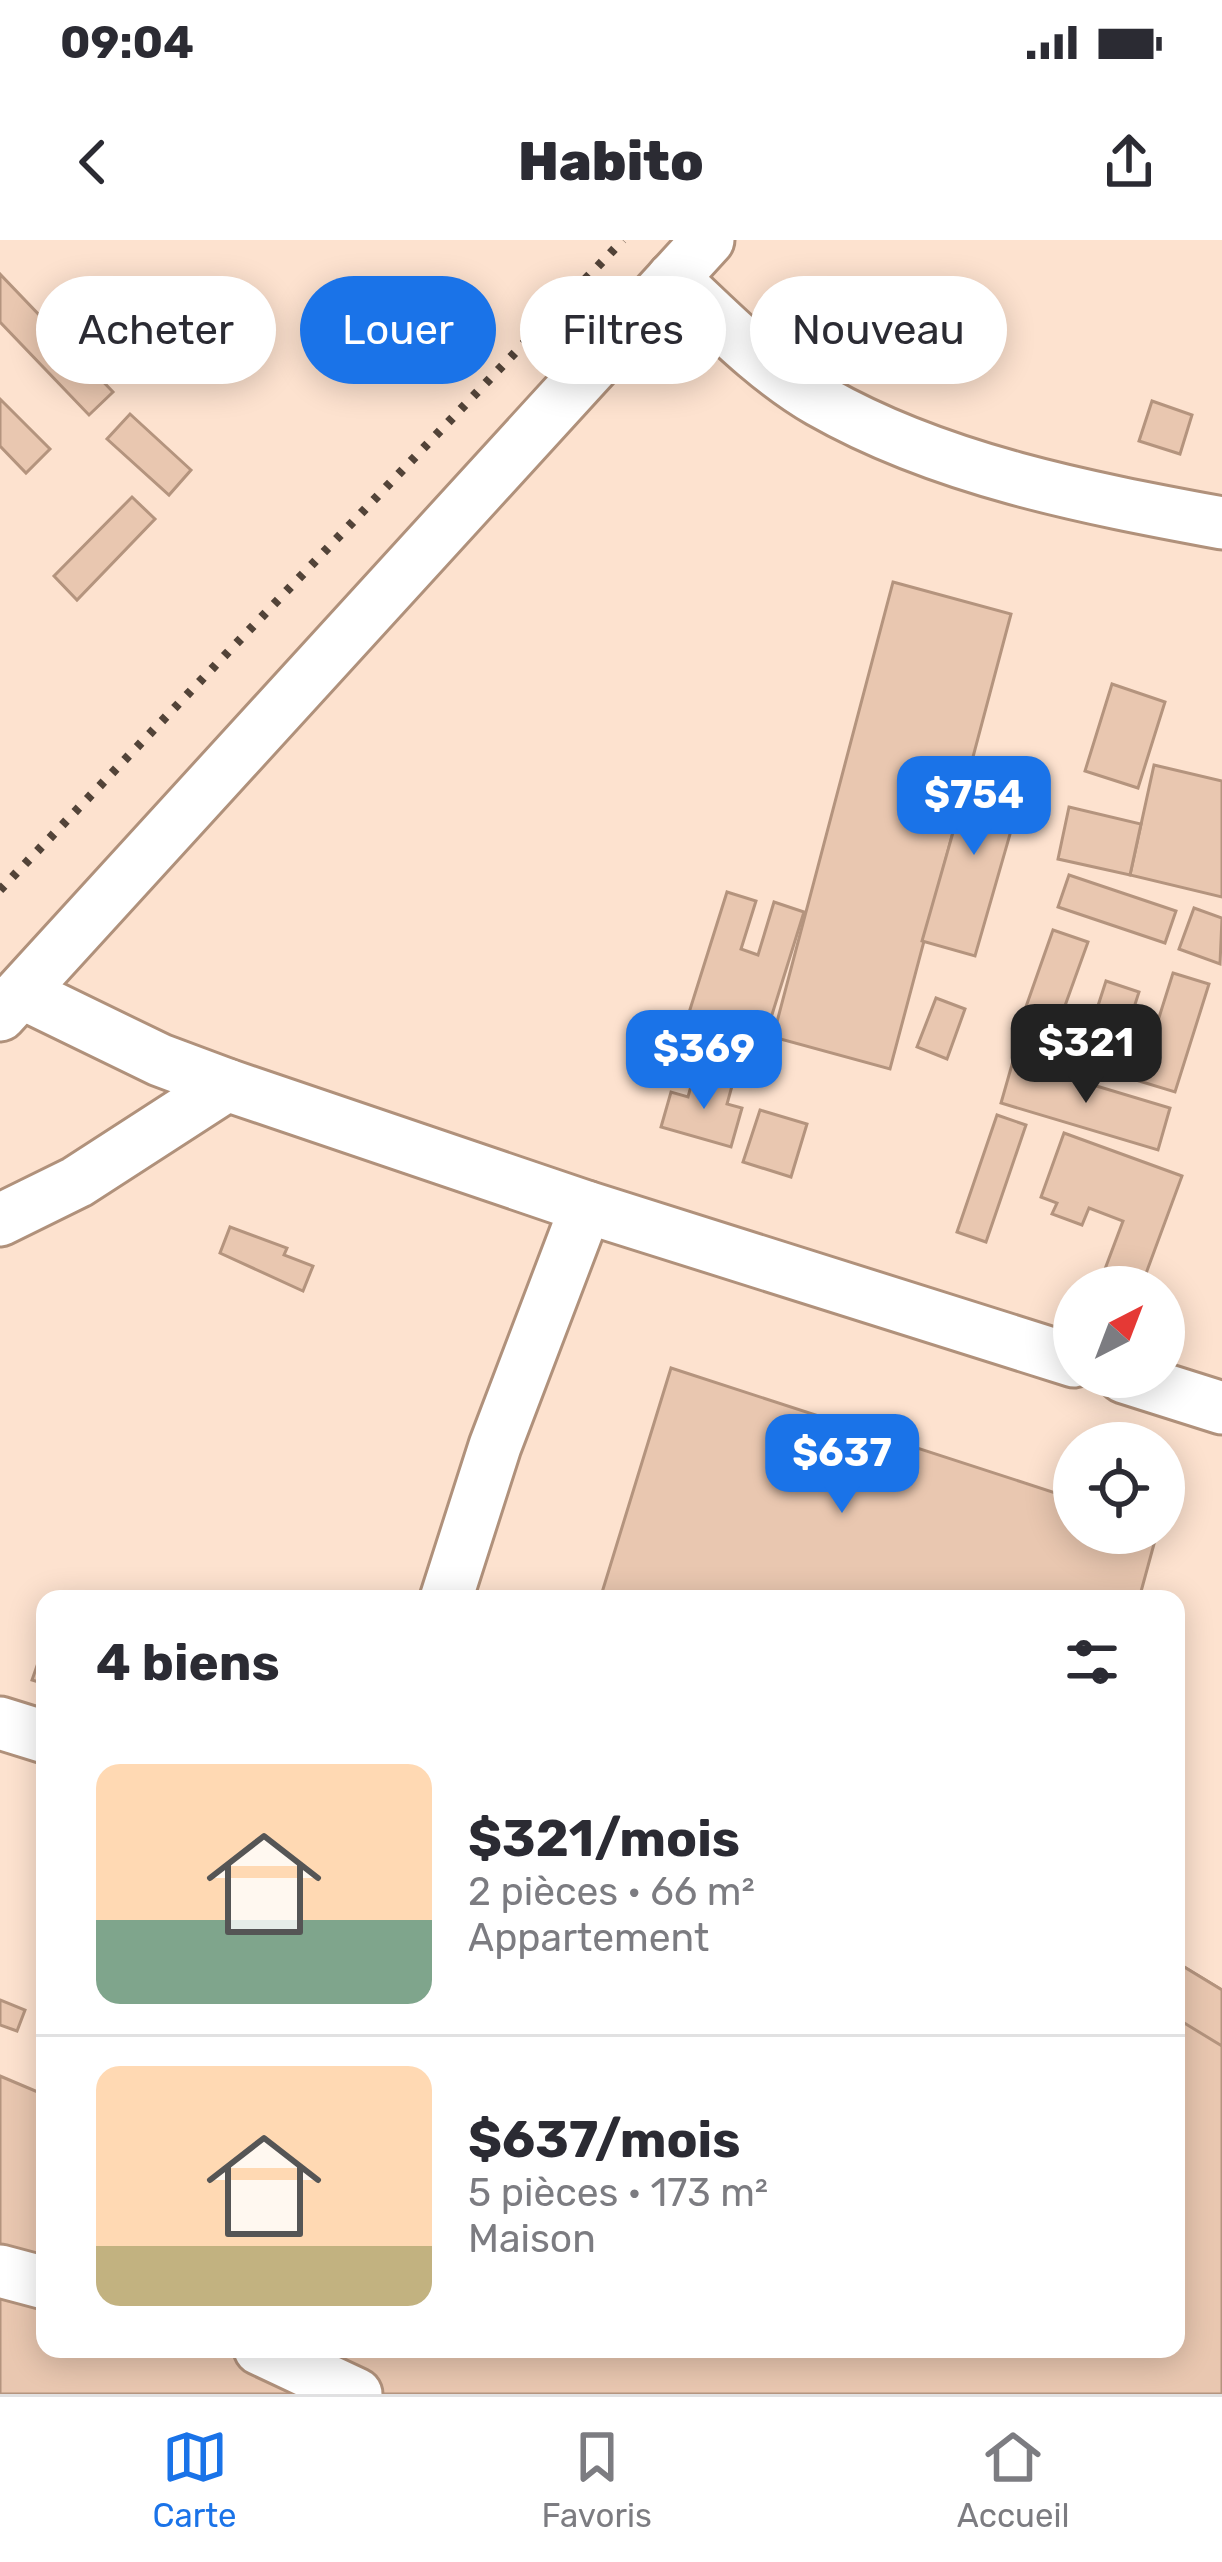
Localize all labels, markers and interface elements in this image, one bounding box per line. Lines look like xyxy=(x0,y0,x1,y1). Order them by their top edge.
text: 09:04 xyxy=(60,16,194,69)
icon: back xyxy=(60,129,126,195)
icon: share xyxy=(1096,129,1162,195)
text: Habito xyxy=(518,130,704,194)
chip: Acheter xyxy=(36,276,276,384)
chip: Louer xyxy=(300,276,496,384)
chip: Filtres xyxy=(520,276,726,384)
chip: Nouveau xyxy=(750,276,1007,384)
pin: $754 xyxy=(903,756,1045,858)
text: $754 xyxy=(924,772,1024,818)
pin: $321 xyxy=(1015,1004,1157,1106)
pin: $369 xyxy=(633,1010,775,1112)
text: $321 xyxy=(1038,1020,1134,1066)
text: $369 xyxy=(653,1026,755,1072)
north arrow xyxy=(1053,1266,1185,1398)
map controls xyxy=(1053,1266,1185,1554)
pin: $637 xyxy=(771,1414,913,1516)
button: locate xyxy=(1053,1422,1185,1554)
text: $637 xyxy=(792,1430,892,1476)
icon: filters xyxy=(1059,1629,1125,1695)
text: 4 biens xyxy=(96,1632,280,1693)
text: $321/mois xyxy=(468,1808,740,1869)
icon: home xyxy=(192,1812,336,1956)
text: 2 pièces · 66 m² xyxy=(468,1869,755,1915)
text: Appartement xyxy=(468,1915,709,1961)
text: $637/mois xyxy=(468,2109,740,2170)
icon: home xyxy=(192,2114,336,2258)
text: 5 pièces · 173 m² xyxy=(468,2170,768,2216)
text: Maison xyxy=(468,2216,596,2262)
tab: Carte xyxy=(152,2424,237,2535)
tab: Favoris xyxy=(542,2424,652,2535)
tab: Accueil xyxy=(957,2424,1069,2535)

